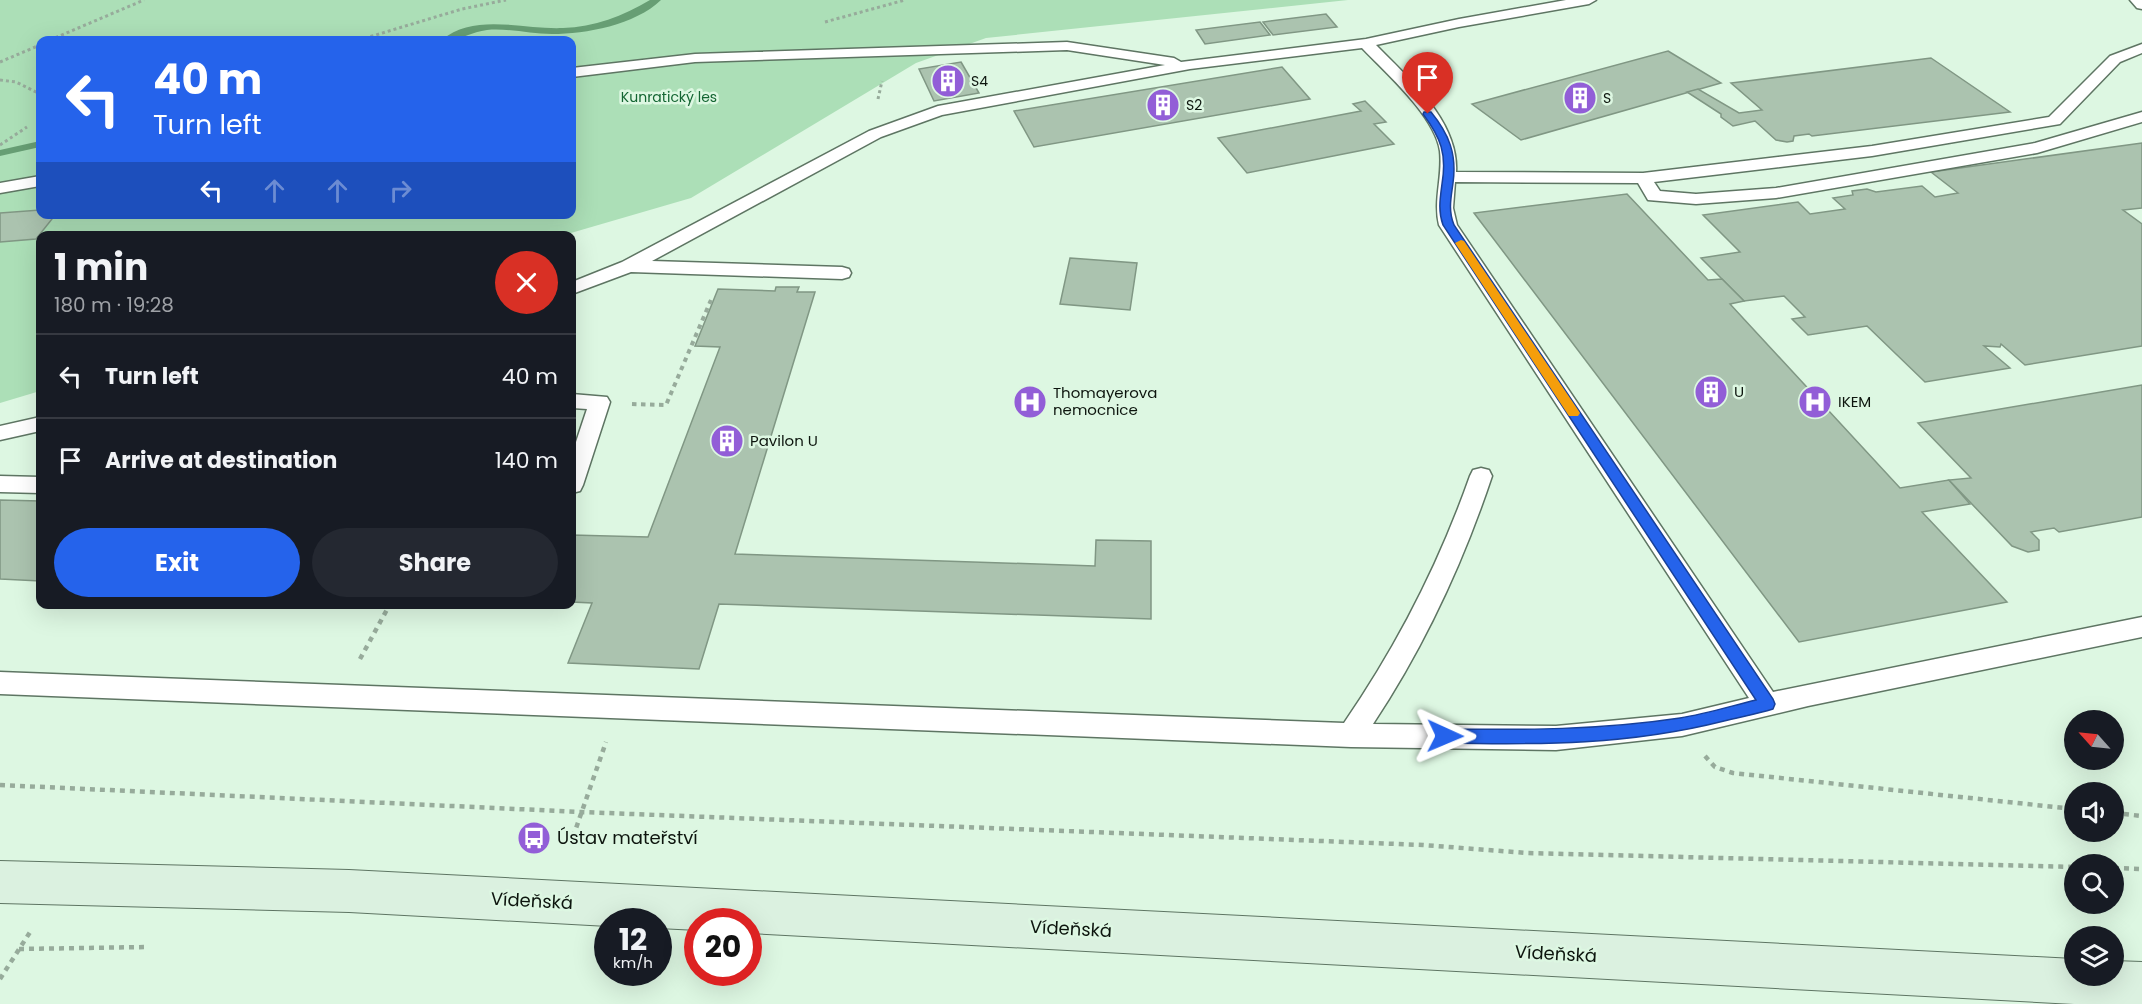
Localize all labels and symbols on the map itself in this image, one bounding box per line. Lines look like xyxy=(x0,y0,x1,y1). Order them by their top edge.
pin xyxy=(1402,52,1453,114)
building icon: S4 xyxy=(930,63,966,99)
place label: S4 xyxy=(971,71,988,91)
building icon: S xyxy=(1562,80,1598,116)
park label: Kunratický les xyxy=(621,87,717,107)
building icon: S2 xyxy=(1145,87,1181,123)
place label: S xyxy=(1603,88,1611,108)
place label: S2 xyxy=(1186,95,1202,115)
building icon: U xyxy=(1693,374,1729,410)
place label: U xyxy=(1734,381,1744,402)
place label: Thomayerova nemocnice xyxy=(1053,382,1157,420)
hospital icon: Thomayerova nemocnice xyxy=(1012,384,1048,420)
hospital icon: IKEM xyxy=(1797,384,1833,420)
place label: IKEM xyxy=(1838,391,1871,412)
building icon: Pavilon U xyxy=(709,423,745,459)
place label: Pavilon U xyxy=(750,430,818,451)
position arrow xyxy=(1413,704,1477,768)
north arrow xyxy=(2064,710,2124,770)
bus stop icon: Ústav mateřství xyxy=(516,820,552,856)
place label: Ústav mateřství xyxy=(557,825,698,850)
street label: Vídeňská xyxy=(490,886,574,915)
speed limit sign: 20 xyxy=(684,908,762,986)
street label: Vídeňská xyxy=(1029,914,1113,943)
street label: Vídeňská xyxy=(1514,939,1598,968)

